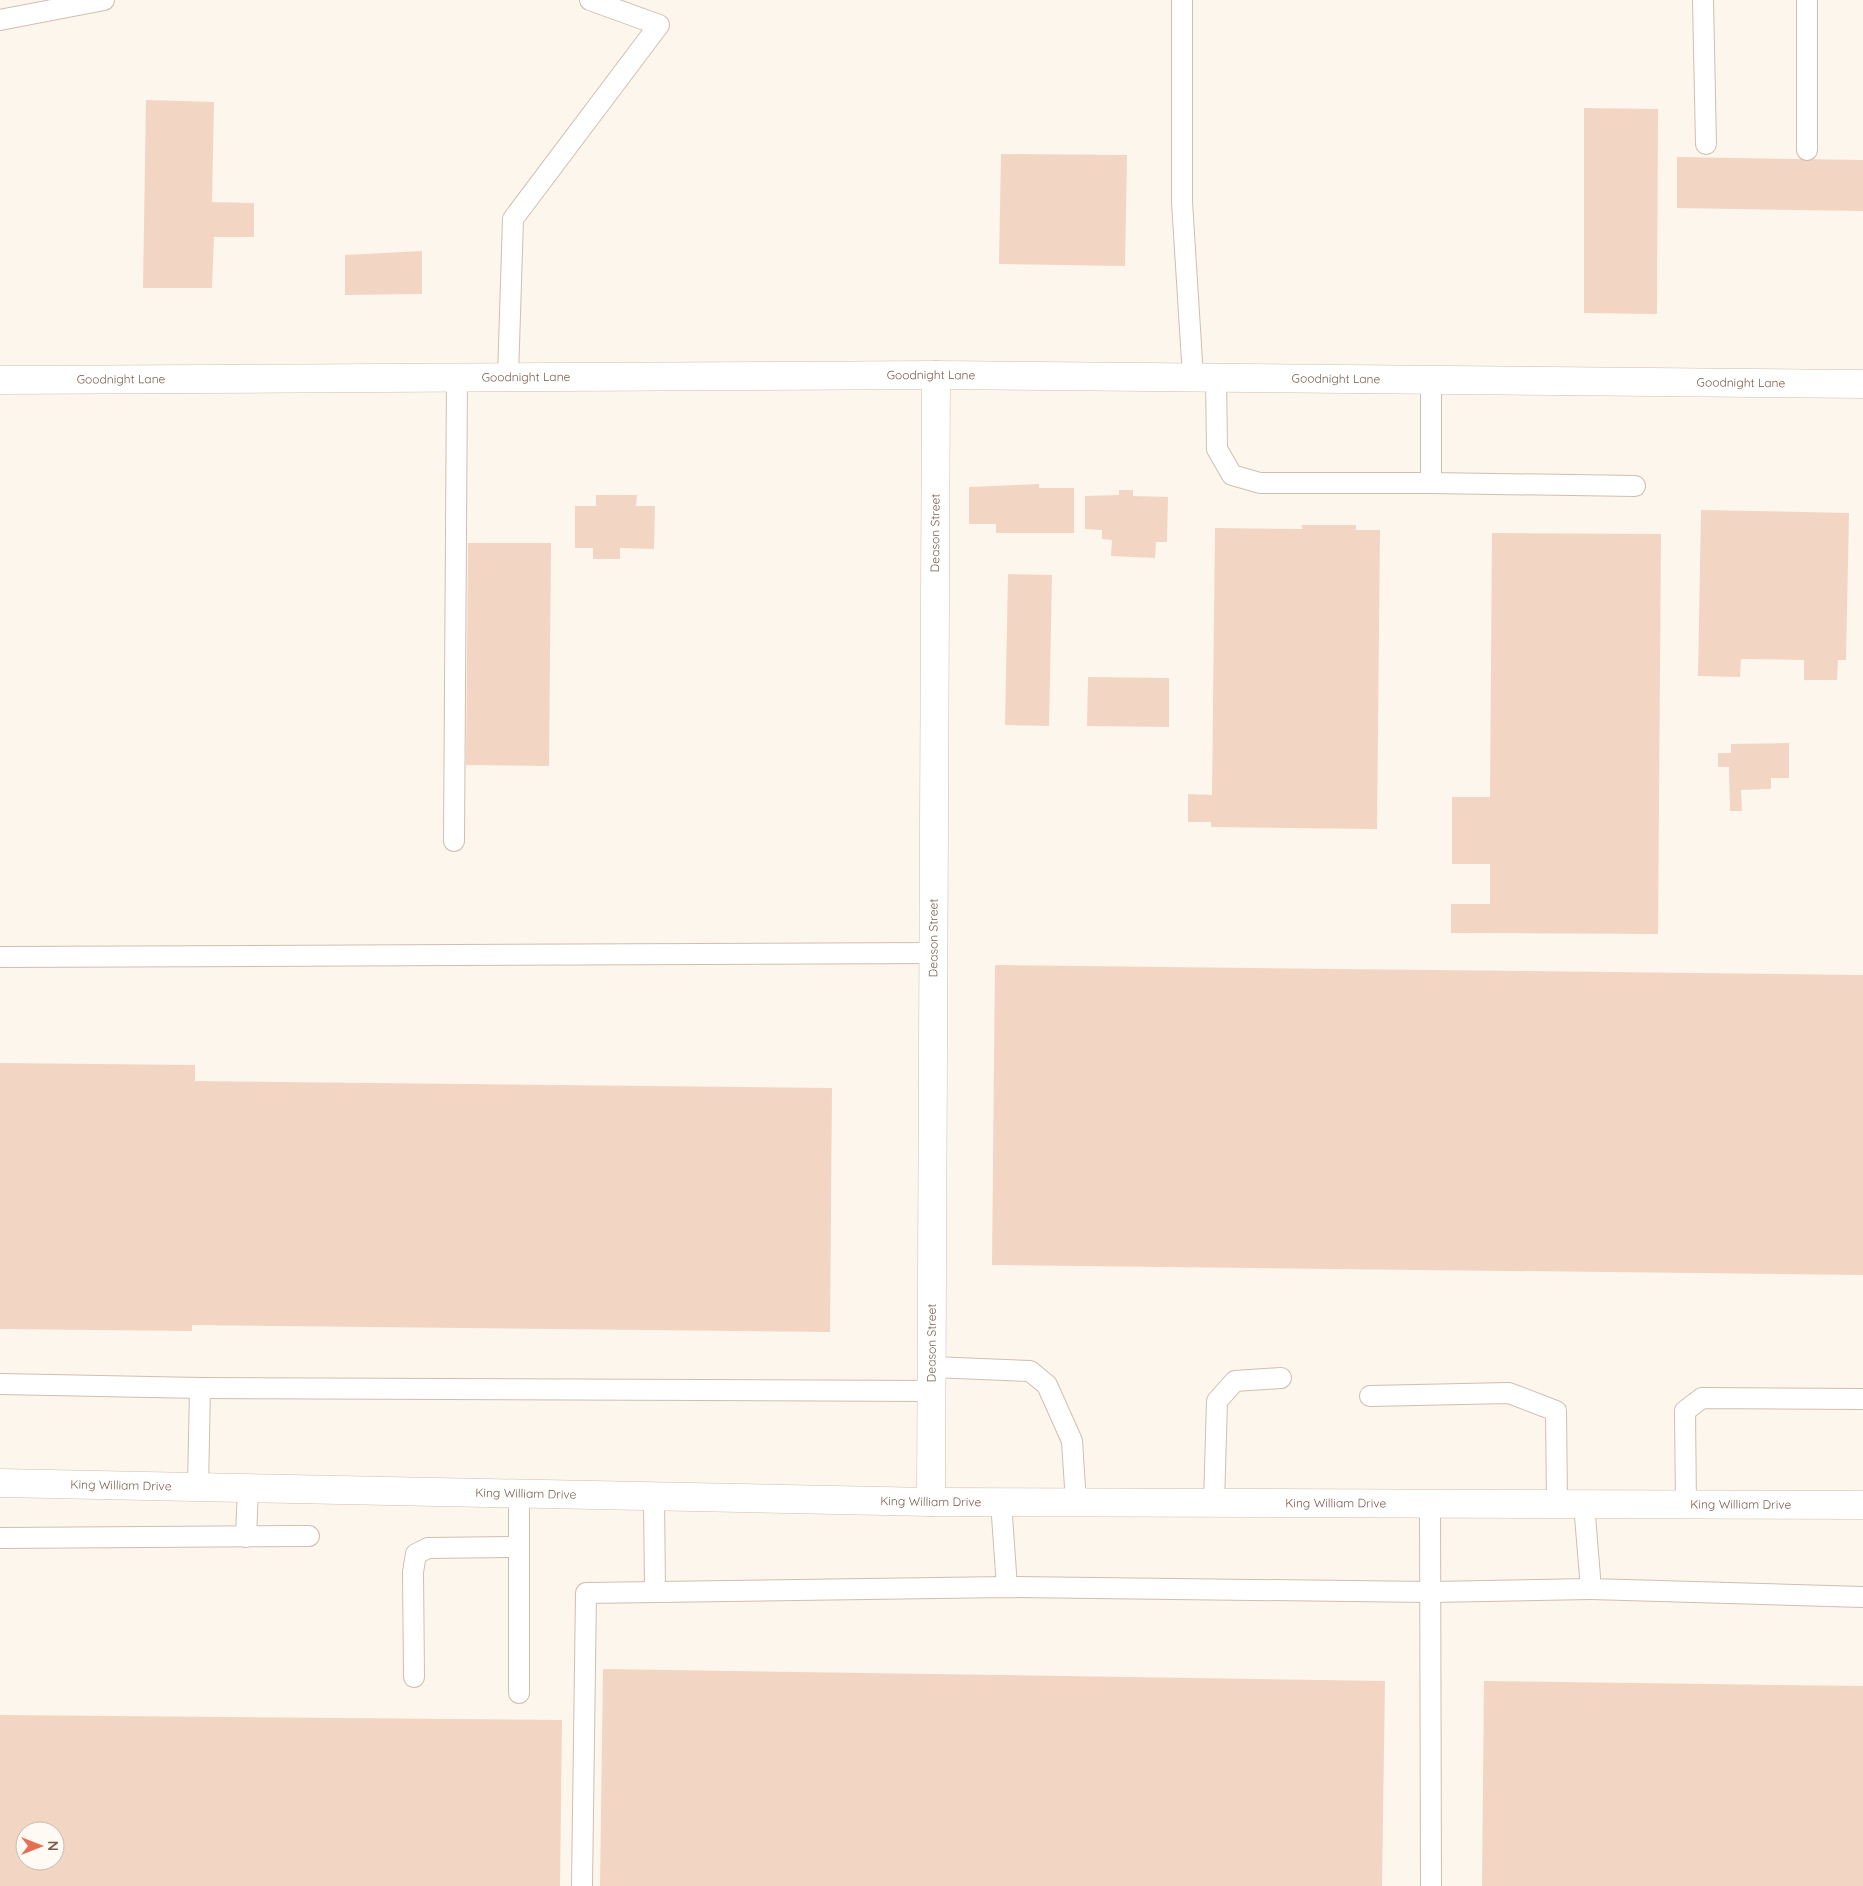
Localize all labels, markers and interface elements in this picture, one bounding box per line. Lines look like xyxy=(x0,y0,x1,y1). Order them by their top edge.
street label: Goodnight Lane xyxy=(887,367,976,382)
street label: Goodnight Lane xyxy=(482,369,571,384)
street label: Goodnight Lane xyxy=(1292,370,1381,386)
street label: Goodnight Lane xyxy=(77,371,166,387)
street label: Goodnight Lane xyxy=(1697,374,1786,390)
street label: Deason Street xyxy=(927,494,942,572)
street label: Deason Street xyxy=(925,899,941,977)
street label: Deason Street xyxy=(924,1304,939,1382)
street label: King William Drive xyxy=(70,1476,172,1494)
street label: King William Drive xyxy=(475,1485,577,1502)
street label: King William Drive xyxy=(880,1493,982,1509)
street label: King William Drive xyxy=(1285,1495,1387,1510)
street label: King William Drive xyxy=(1690,1496,1792,1512)
north arrow xyxy=(15,1821,65,1871)
text: N xyxy=(44,1841,62,1851)

